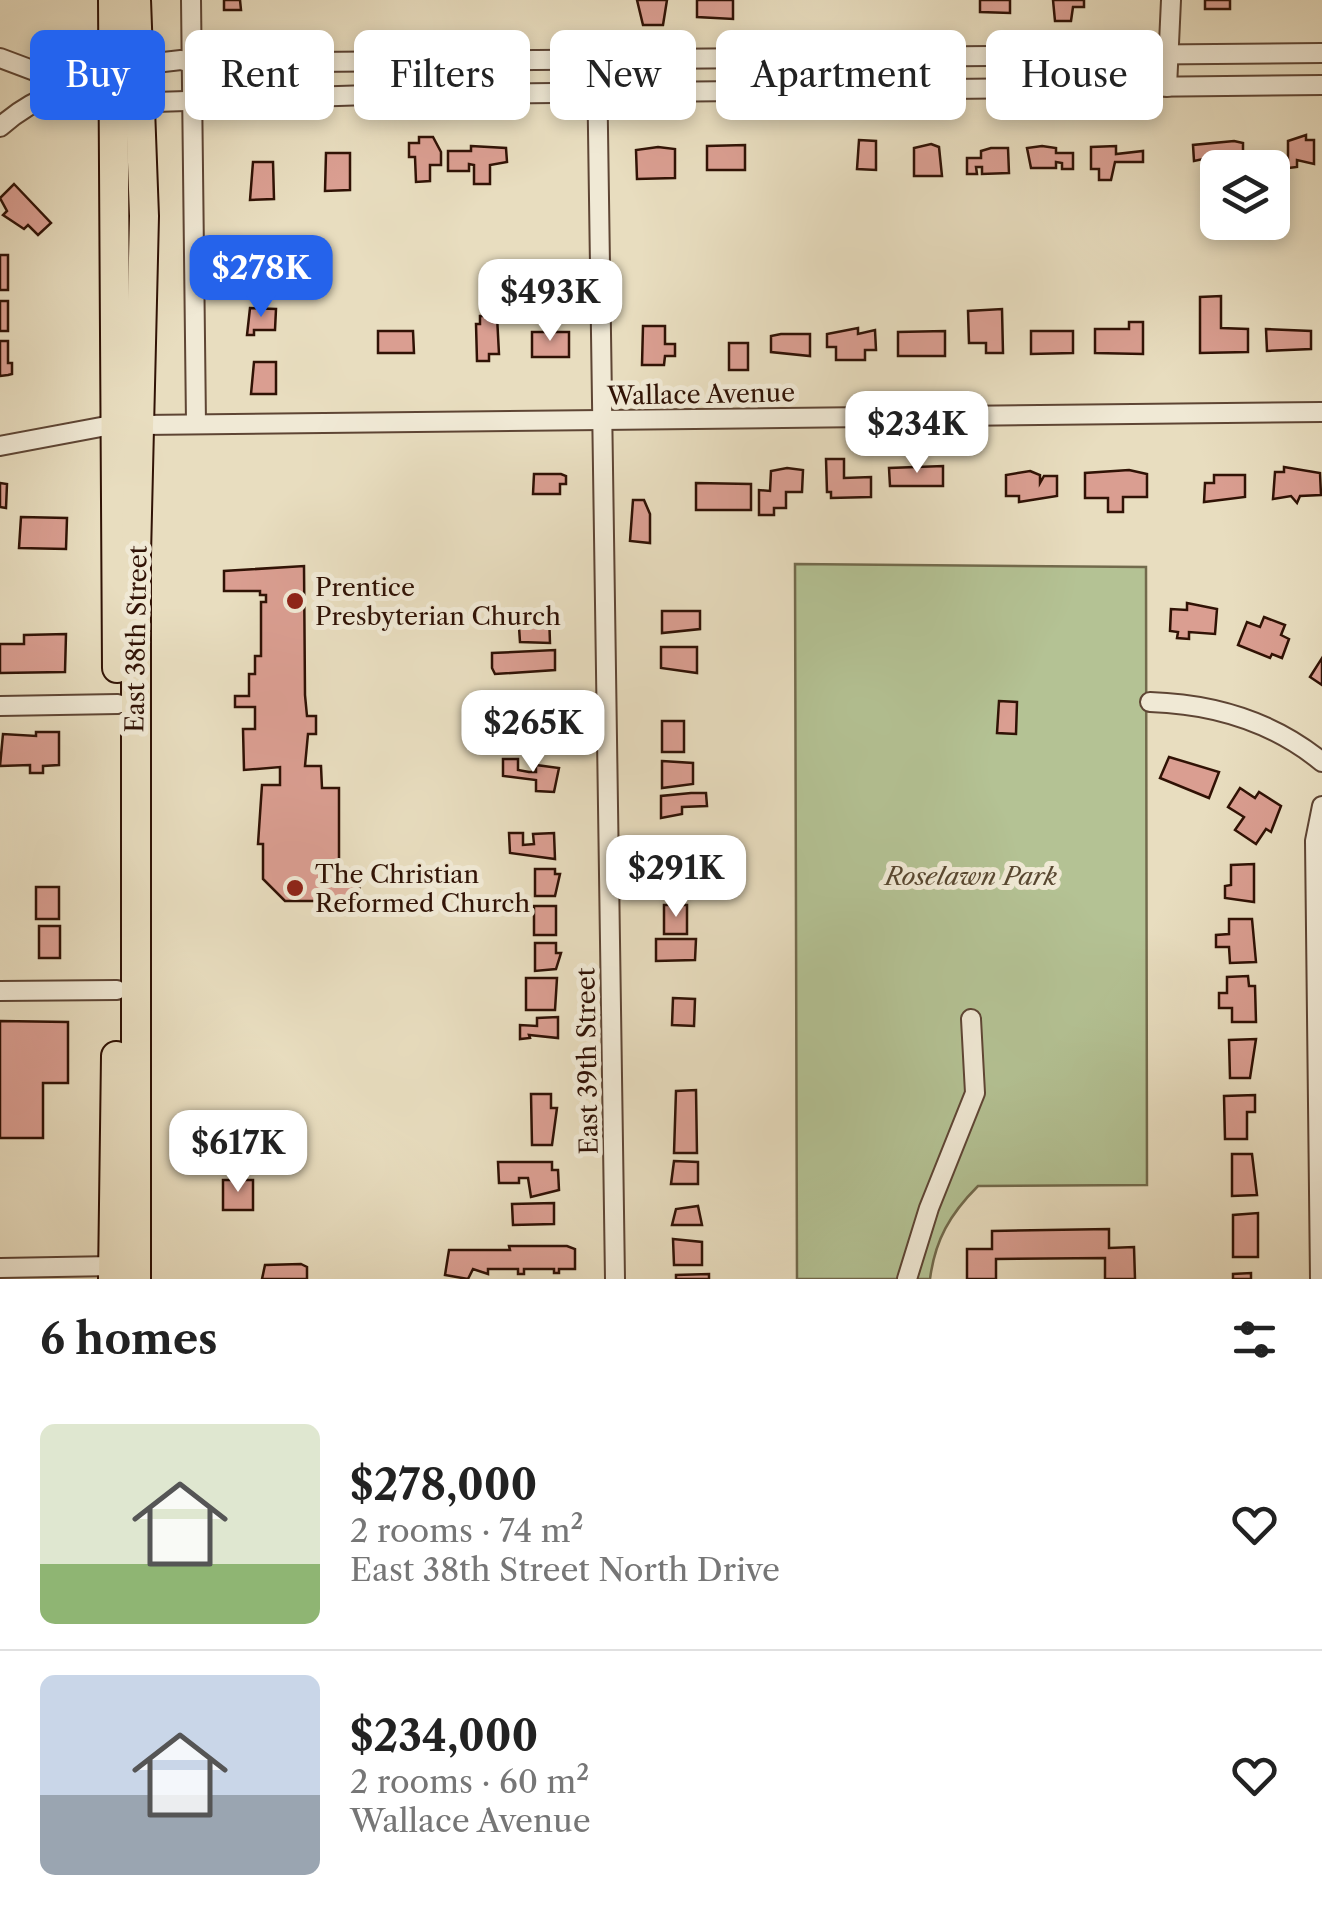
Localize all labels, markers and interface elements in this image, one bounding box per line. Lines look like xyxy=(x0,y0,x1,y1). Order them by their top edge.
chip: Buy xyxy=(30,30,165,120)
chip: Rent xyxy=(185,30,334,120)
chip: Filters xyxy=(354,30,530,120)
chip: New xyxy=(550,30,696,120)
chip: Apartment xyxy=(716,30,966,120)
chip: House xyxy=(986,30,1163,120)
map controls xyxy=(1200,150,1290,240)
button: layers xyxy=(1200,150,1290,240)
pin: $278K xyxy=(191,235,331,320)
text: $278K xyxy=(212,248,310,287)
pin: $493K xyxy=(480,259,620,344)
text: $493K xyxy=(500,272,600,311)
street label: Wallace Avenue xyxy=(606,377,795,412)
pin: $234K xyxy=(847,391,987,476)
text: $234K xyxy=(867,404,967,443)
street label: East 38th Street xyxy=(119,545,154,733)
place label: Prentice Presbyterian Church xyxy=(315,572,561,632)
marker: Prentice Presbyterian Church xyxy=(284,590,306,612)
pin: $265K xyxy=(463,690,603,775)
text: $265K xyxy=(483,703,583,742)
pin: $291K xyxy=(606,835,746,920)
text: $291K xyxy=(628,848,724,887)
place label: The Christian Reformed Church xyxy=(315,859,530,919)
park label: Roselawn Park xyxy=(883,861,1057,892)
marker: The Christian Reformed Church xyxy=(284,877,306,899)
street label: East 39th Street xyxy=(570,967,605,1155)
pin: $617K xyxy=(168,1110,308,1195)
text: $617K xyxy=(191,1123,285,1162)
icon: filters xyxy=(1227,1312,1282,1367)
text: 6 homes xyxy=(40,1313,218,1365)
text: $278,000 xyxy=(350,1459,537,1511)
icon: home xyxy=(120,1464,240,1584)
icon: heart xyxy=(1227,1497,1282,1552)
text: 2 rooms · 74 m² xyxy=(350,1511,584,1550)
text: East 38th Street North Drive xyxy=(350,1550,780,1589)
text: $234,000 xyxy=(350,1710,538,1762)
icon: home xyxy=(120,1715,240,1835)
icon: heart xyxy=(1227,1748,1282,1803)
text: 2 rooms · 60 m² xyxy=(350,1762,589,1801)
text: Wallace Avenue xyxy=(350,1801,591,1840)

